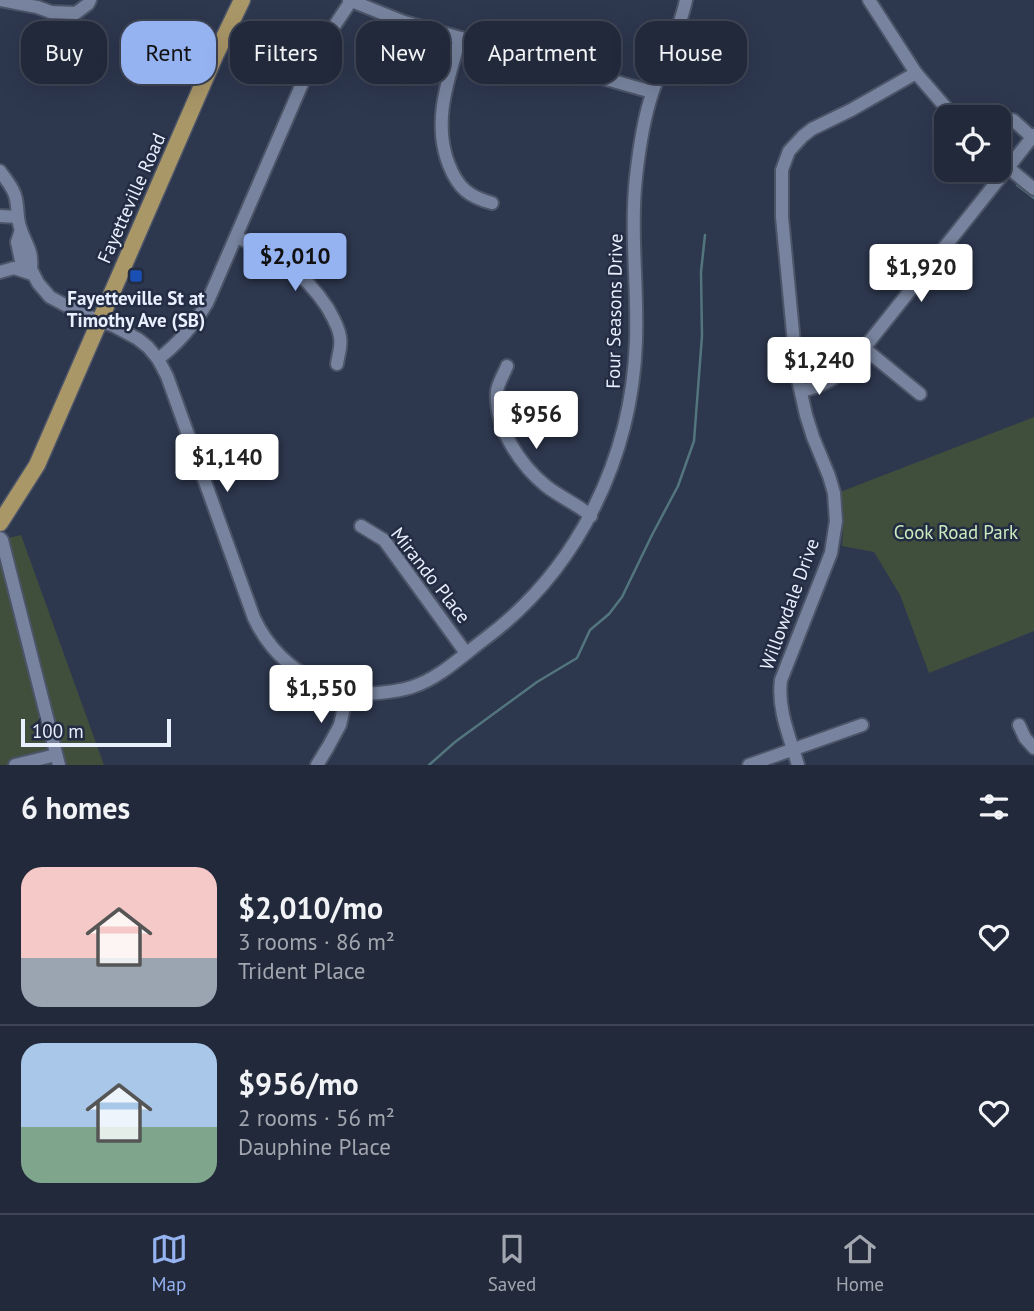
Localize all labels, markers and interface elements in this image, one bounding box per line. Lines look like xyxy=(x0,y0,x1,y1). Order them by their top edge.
chip: Buy xyxy=(21,21,107,84)
chip: Rent xyxy=(121,21,216,84)
chip: Filters xyxy=(230,21,342,84)
chip: New xyxy=(356,21,450,84)
chip: Apartment xyxy=(464,21,621,84)
chip: House xyxy=(635,21,747,84)
map controls xyxy=(934,105,1011,182)
button: locate xyxy=(934,105,1011,182)
street label: Fayetteville Road xyxy=(92,129,170,267)
pin: $2,010 xyxy=(238,233,352,293)
street label: Four Seasons Drive xyxy=(601,233,627,389)
text: $2,010 xyxy=(259,241,331,270)
pin: $1,920 xyxy=(864,244,978,304)
text: $1,920 xyxy=(885,252,957,281)
marker: Fayetteville St at Timothy Ave (SB) xyxy=(128,268,144,284)
place label: Fayetteville St at Timothy Ave (SB) xyxy=(67,286,205,332)
pin: $1,240 xyxy=(762,338,876,397)
text: $1,240 xyxy=(783,345,855,374)
pin: $956 xyxy=(495,392,577,451)
text: $956 xyxy=(510,399,562,428)
pin: $1,140 xyxy=(170,434,284,494)
text: $1,140 xyxy=(191,442,263,471)
park label: Cook Road Park xyxy=(894,520,1018,544)
street label: Mirando Place xyxy=(386,522,476,628)
street label: Willowdale Drive xyxy=(754,535,824,673)
pin: $1,550 xyxy=(264,666,378,725)
text: $1,550 xyxy=(285,673,357,702)
scale bar xyxy=(21,716,172,748)
text: 100 m xyxy=(32,719,84,743)
text: 6 homes xyxy=(21,788,130,827)
icon: filters xyxy=(975,788,1013,826)
text: $2,010/mo xyxy=(238,888,383,927)
icon: home xyxy=(77,895,161,979)
icon: heart xyxy=(975,918,1013,956)
text: 3 rooms · 86 m² xyxy=(238,927,395,956)
text: Trident Place xyxy=(238,956,365,985)
text: $956/mo xyxy=(238,1064,359,1103)
icon: home xyxy=(77,1071,161,1155)
icon: heart xyxy=(975,1094,1013,1132)
text: 2 rooms · 56 m² xyxy=(238,1103,395,1132)
text: Dauphine Place xyxy=(238,1132,391,1161)
tab: Map xyxy=(150,1230,188,1296)
tab: Saved xyxy=(488,1230,536,1296)
tab: Home xyxy=(836,1230,884,1296)

